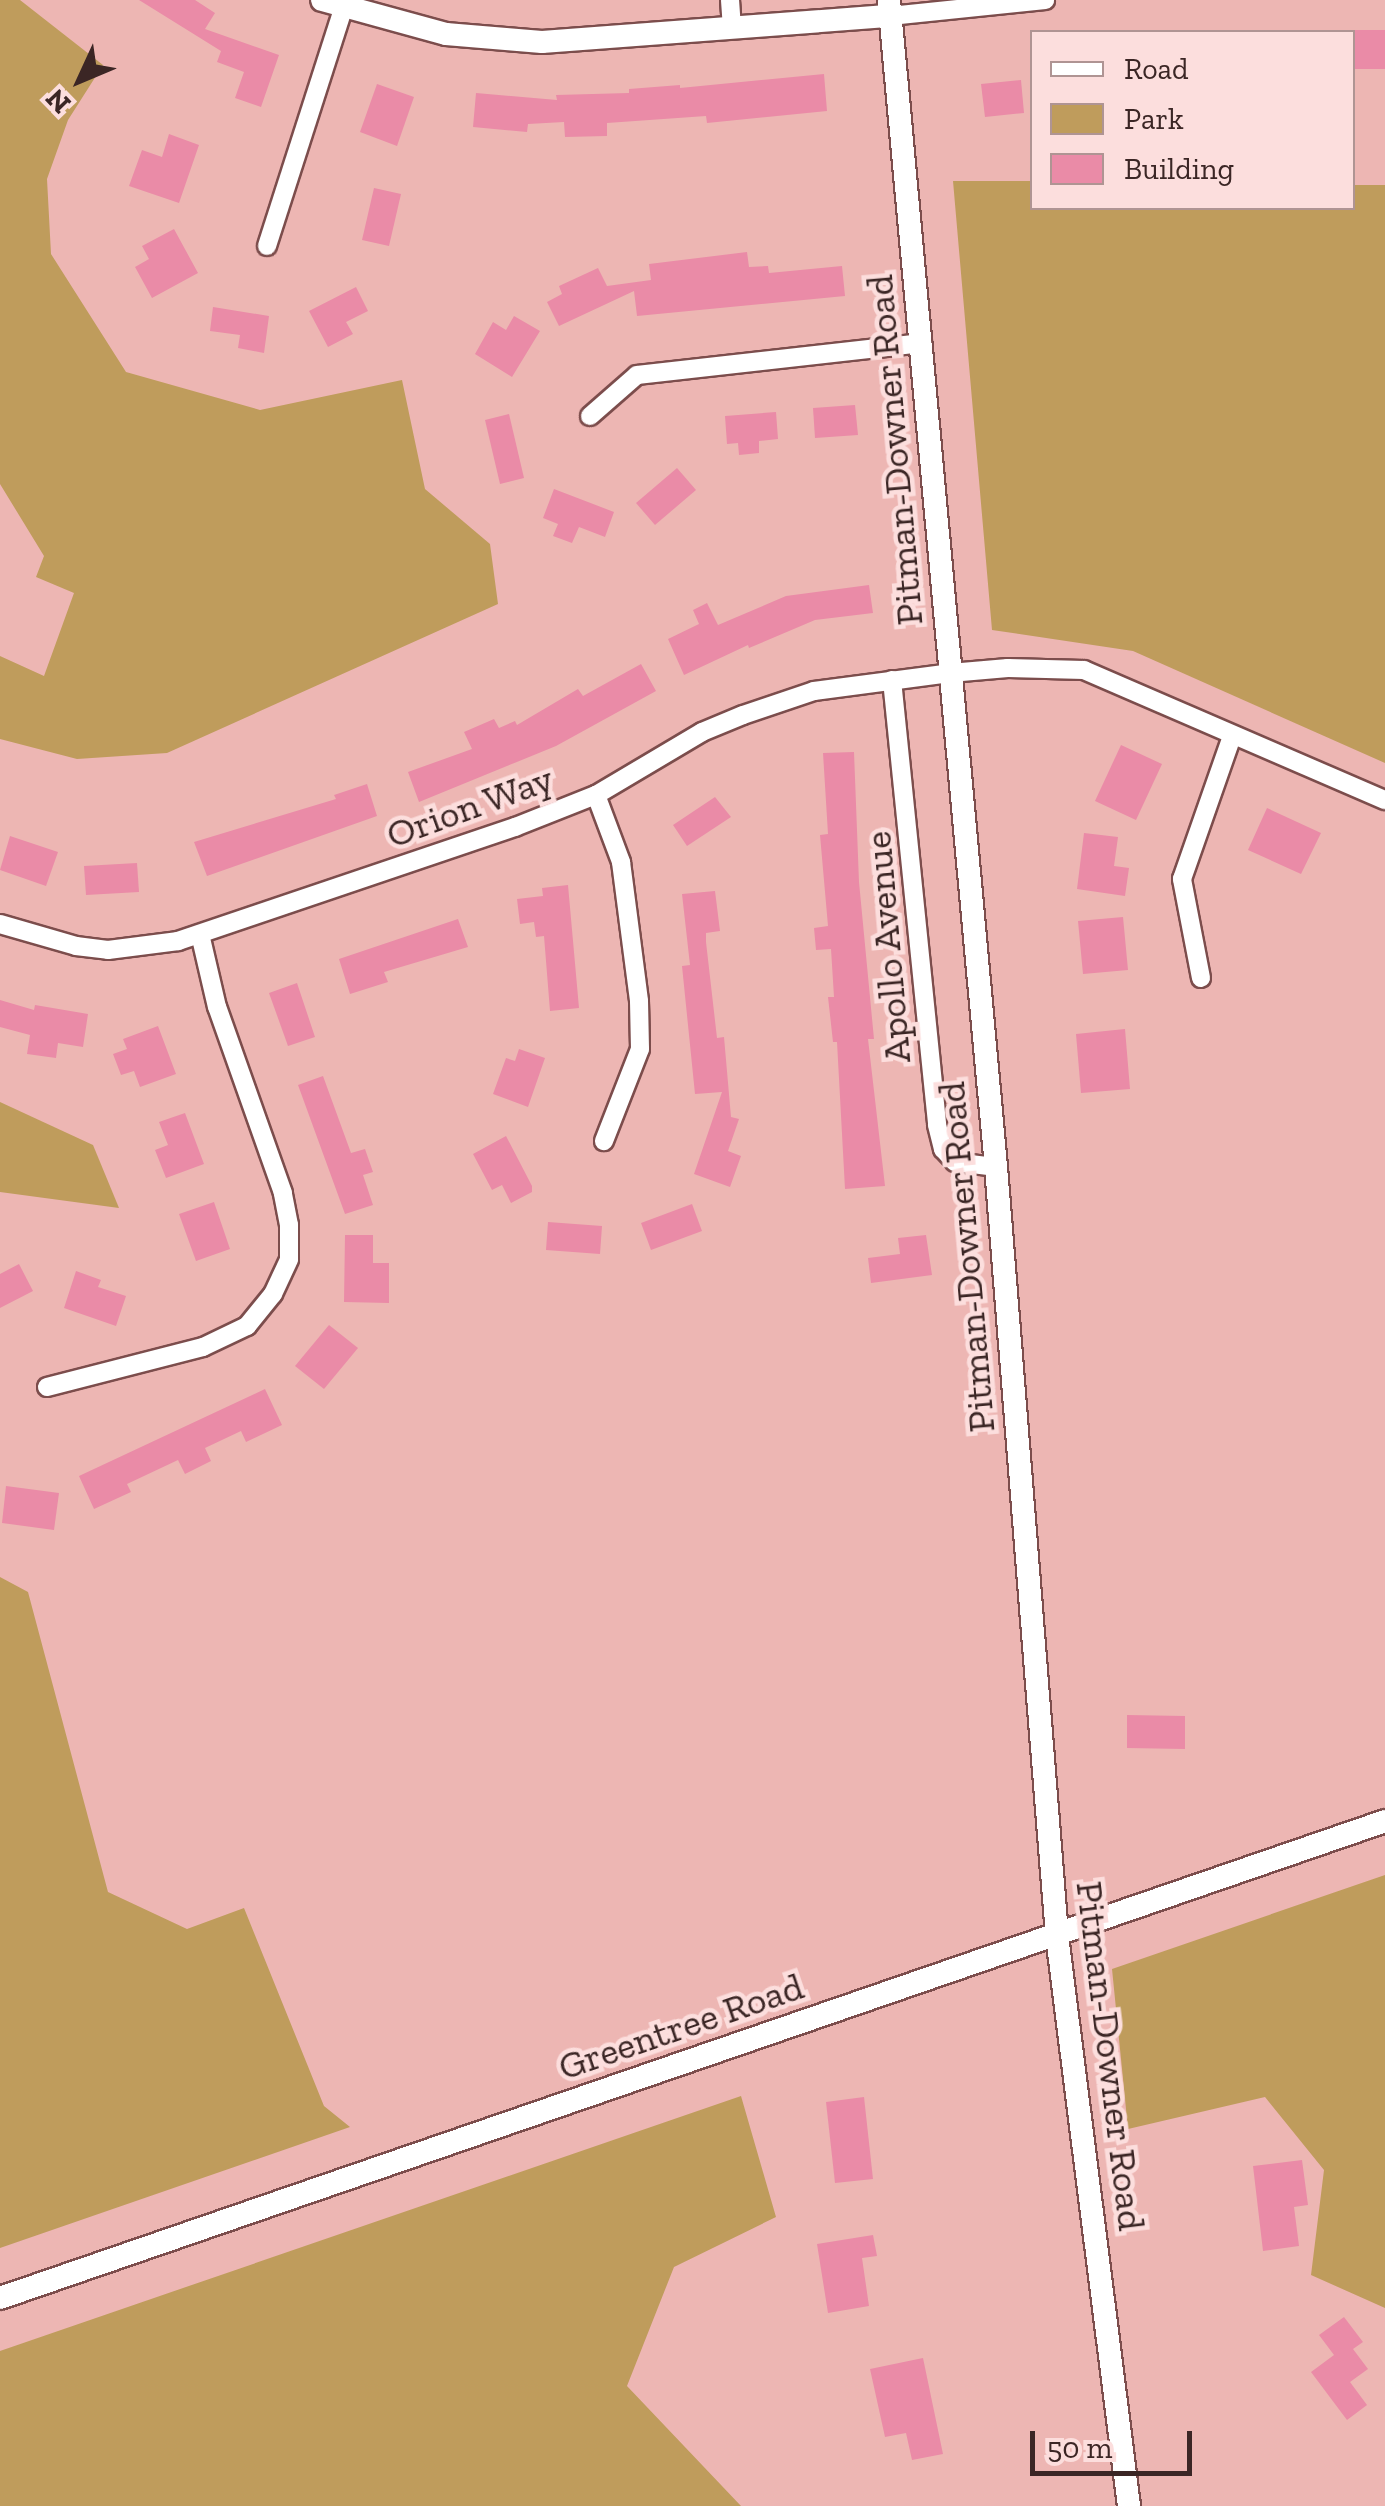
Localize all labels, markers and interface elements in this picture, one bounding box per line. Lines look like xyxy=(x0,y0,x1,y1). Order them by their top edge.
north arrow xyxy=(30,30,130,130)
legend xyxy=(1030,30,1355,210)
text: Road xyxy=(1124,51,1189,87)
text: N xyxy=(39,82,77,120)
text: Park xyxy=(1124,101,1184,137)
text: Building xyxy=(1124,151,1234,187)
street label: Pitman-Downer Road xyxy=(857,273,933,627)
street label: Orion Way xyxy=(380,756,560,858)
street label: Apollo Avenue xyxy=(855,829,921,1065)
street label: Pitman-Downer Road xyxy=(929,1080,1005,1434)
street label: Pitman-Downer Road xyxy=(1066,1878,1154,2234)
street label: Greentree Road xyxy=(553,1964,809,2090)
scale bar xyxy=(1035,2411,1198,2473)
text: 50 m xyxy=(1047,2430,1112,2466)

